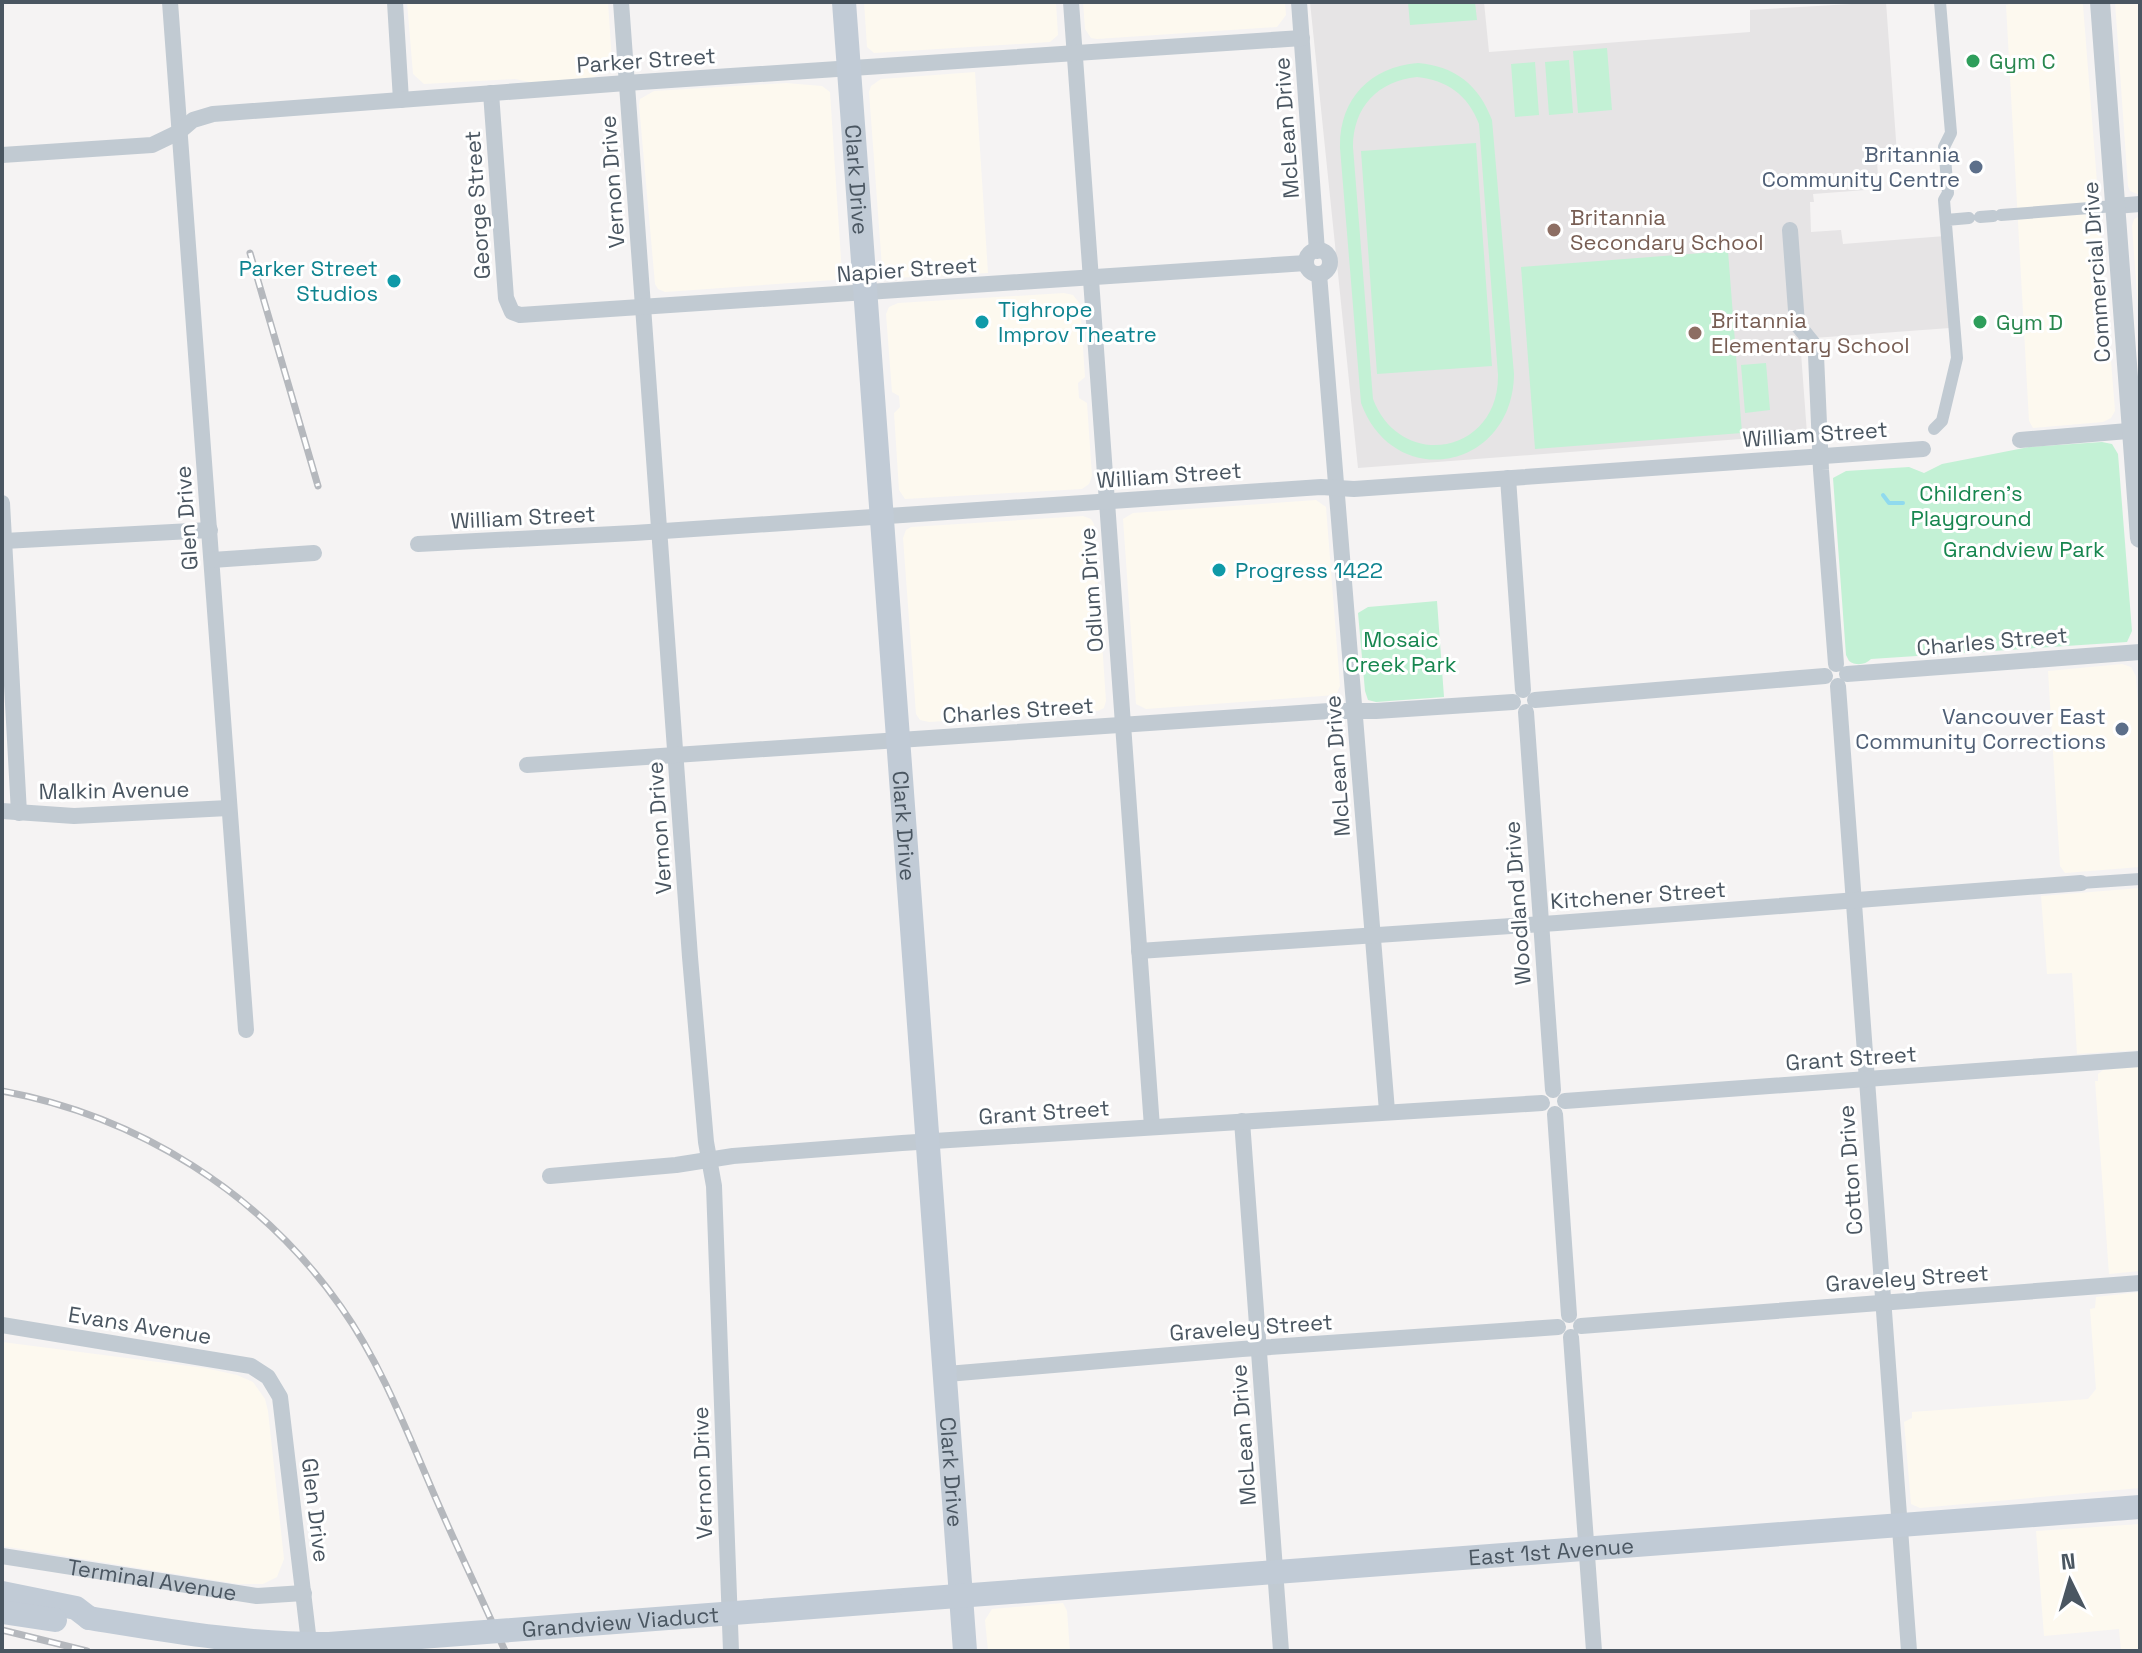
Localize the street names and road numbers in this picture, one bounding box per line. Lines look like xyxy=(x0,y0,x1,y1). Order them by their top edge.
street label: Parker Street xyxy=(576,41,716,79)
street label: McLean Drive xyxy=(1267,56,1305,200)
street label: Vernon Drive xyxy=(593,115,631,249)
street label: Clark Drive xyxy=(839,123,875,236)
street label: George Street xyxy=(458,130,496,280)
street label: Commercial Drive xyxy=(2076,181,2116,363)
street label: Napier Street xyxy=(836,250,978,288)
street label: William Street xyxy=(1742,415,1888,453)
street label: William Street xyxy=(1096,456,1242,494)
street label: Glen Drive xyxy=(168,465,204,571)
street label: William Street xyxy=(450,499,596,535)
street label: Odlum Drive xyxy=(1073,527,1109,653)
street label: Charles Street xyxy=(1915,620,2069,662)
street label: Charles Street xyxy=(941,691,1095,729)
street label: McLean Drive xyxy=(1318,694,1356,838)
street label: Vernon Drive xyxy=(640,761,678,895)
street label: Clark Drive xyxy=(886,770,922,882)
street label: Malkin Avenue xyxy=(38,775,190,805)
street label: Woodland Drive xyxy=(1497,820,1537,986)
street label: Kitchener Street xyxy=(1549,875,1727,915)
street label: Grant Street xyxy=(1785,1039,1917,1077)
street label: Grant Street xyxy=(978,1093,1110,1131)
street label: Cotton Drive xyxy=(1831,1104,1869,1236)
street label: Graveley Street xyxy=(1824,1258,1990,1298)
street label: Evans Avenue xyxy=(66,1300,214,1350)
street label: Graveley Street xyxy=(1168,1307,1334,1347)
street label: McLean Drive xyxy=(1224,1363,1262,1507)
street label: Vernon Drive xyxy=(686,1406,718,1540)
street label: Clark Drive xyxy=(934,1416,970,1528)
street label: Glen Drive xyxy=(296,1456,336,1564)
street label: East 1st Avenue xyxy=(1467,1531,1635,1572)
street label: Terminal Avenue xyxy=(66,1552,239,1607)
street label: Grandview Viaduct xyxy=(521,1600,720,1643)

